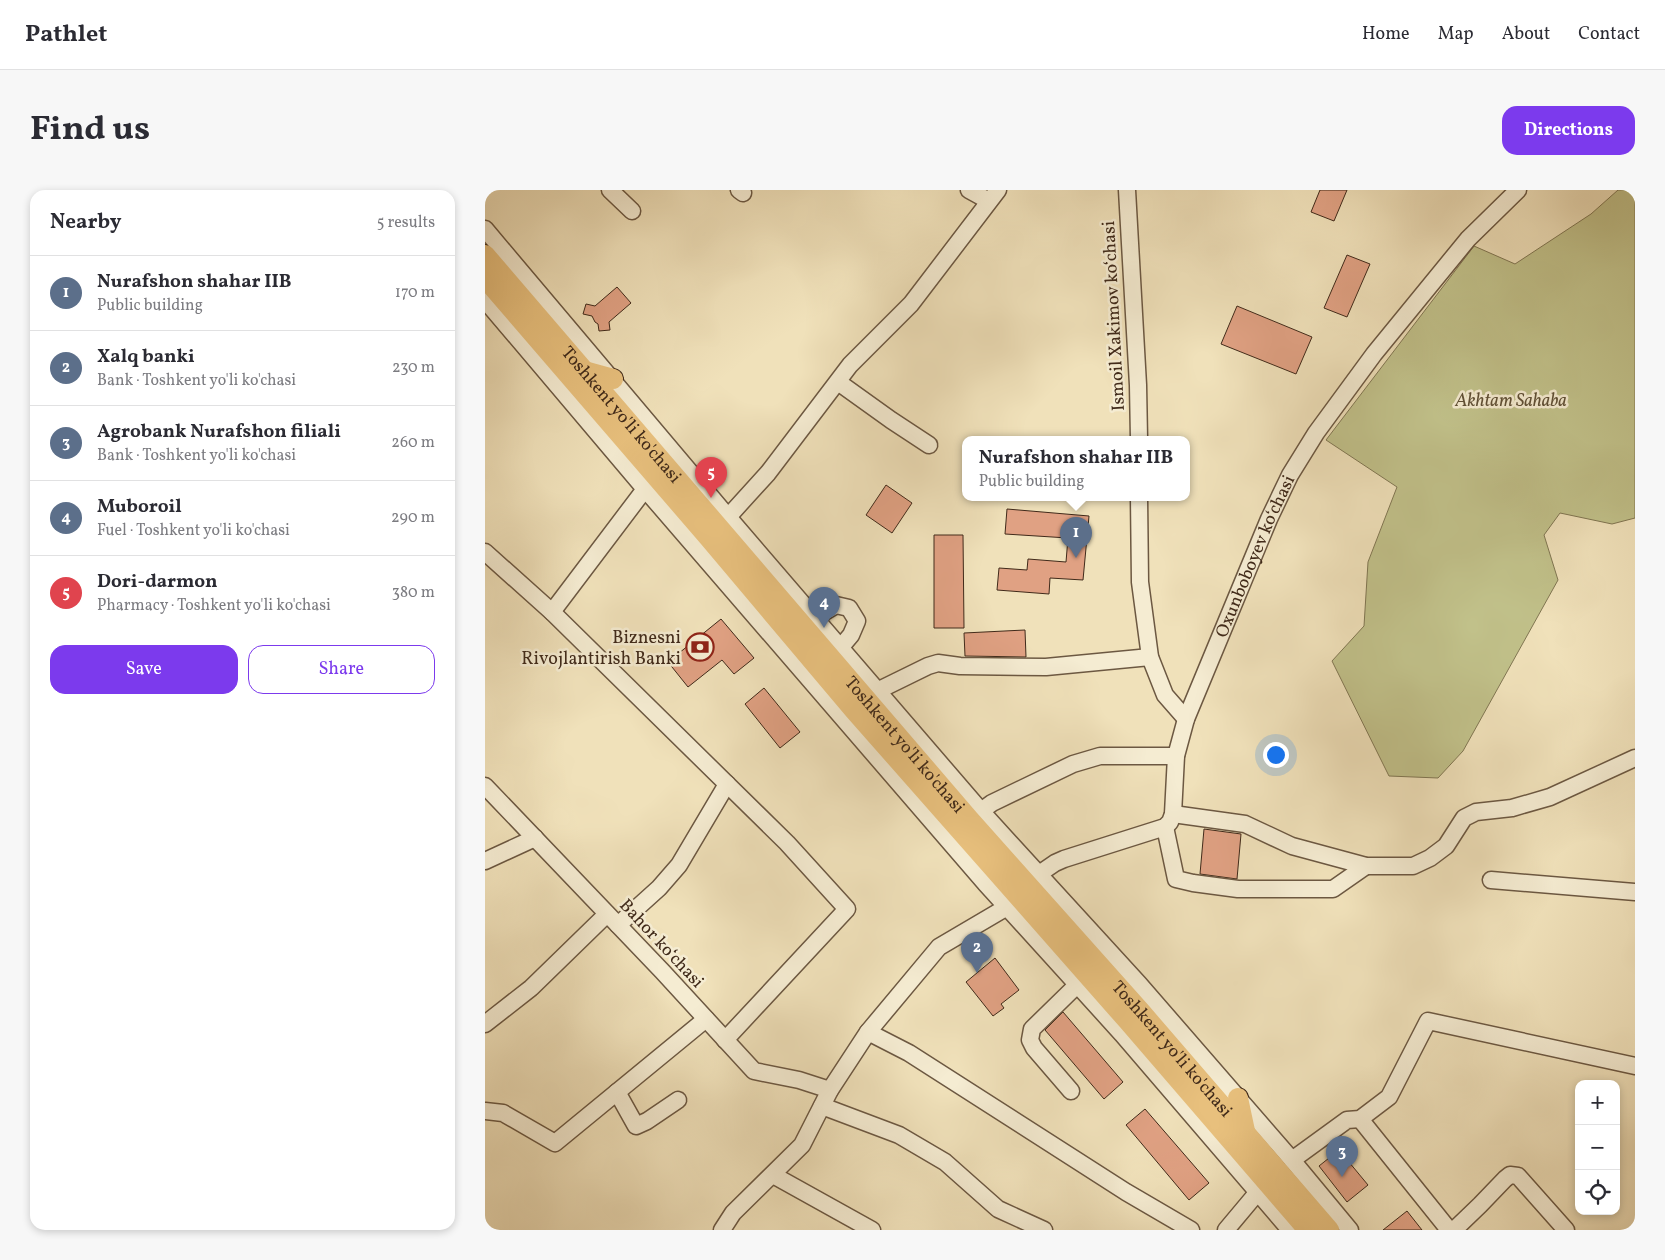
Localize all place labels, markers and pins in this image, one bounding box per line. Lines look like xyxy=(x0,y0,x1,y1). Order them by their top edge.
pin: 5 xyxy=(695,457,727,498)
pin: 1 xyxy=(1060,517,1092,558)
pin: 4 xyxy=(808,587,840,628)
place label: Biznesni Rivojlantirish Banki xyxy=(521,626,681,672)
bank icon: Biznesni Rivojlantirish Banki xyxy=(685,632,715,662)
pin: 2 xyxy=(961,932,993,973)
pin: 3 xyxy=(1326,1136,1358,1177)

